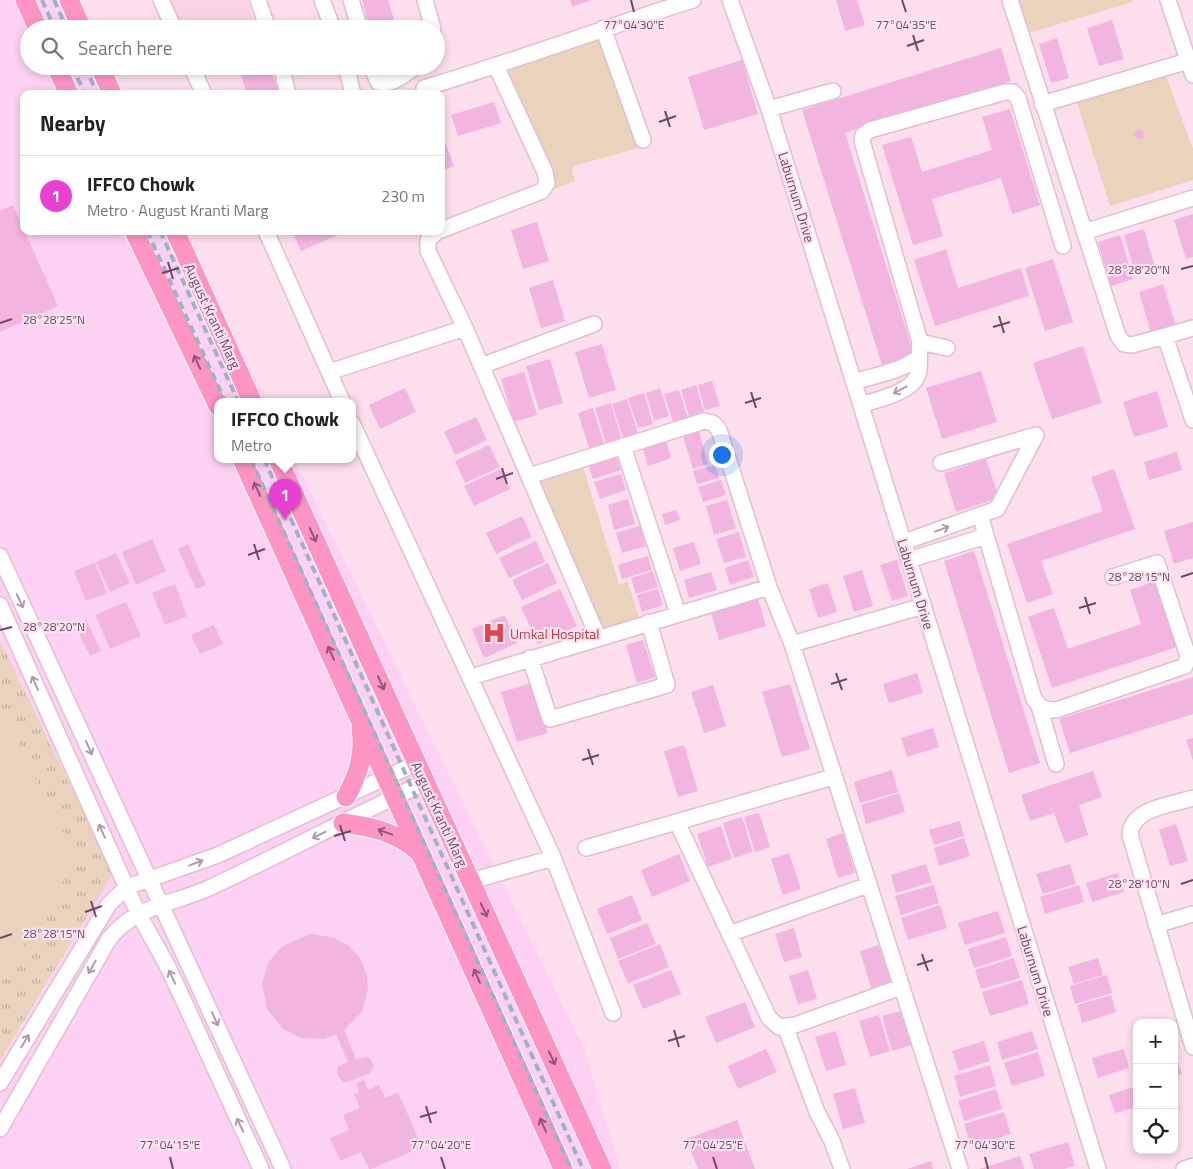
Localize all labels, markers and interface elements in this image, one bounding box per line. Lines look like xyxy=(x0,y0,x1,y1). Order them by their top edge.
text: 77°04'30"E xyxy=(604,15,665,34)
text: 77°04'35"E xyxy=(876,15,937,34)
search box xyxy=(20,20,445,75)
text: Search here xyxy=(78,33,172,62)
icon: search xyxy=(38,34,66,62)
text: Nearby xyxy=(40,107,105,139)
street label: Laburnum Drive xyxy=(773,149,821,245)
text: IFFCO Chowk xyxy=(87,169,195,198)
text: 1 xyxy=(52,184,60,208)
text: 230 m xyxy=(381,184,425,208)
text: Metro · August Kranti Marg xyxy=(87,198,269,222)
street label: August Kranti Marg xyxy=(179,260,247,372)
text: 28°28'20"N xyxy=(1108,260,1170,279)
text: 28°28'25"N xyxy=(23,310,85,329)
one-way arrow xyxy=(191,355,201,370)
one-way arrow xyxy=(893,386,908,395)
popup xyxy=(214,398,356,463)
text: IFFCO Chowk xyxy=(231,404,339,433)
text: Metro xyxy=(231,433,272,457)
your location xyxy=(709,442,735,468)
pin: 1 xyxy=(269,479,301,520)
one-way arrow xyxy=(251,482,261,497)
one-way arrow xyxy=(934,524,949,533)
one-way arrow xyxy=(309,527,319,542)
street label: Laburnum Drive xyxy=(892,536,940,632)
text: 28°28'15"N xyxy=(1108,567,1170,586)
one-way arrow xyxy=(16,593,25,608)
text: 28°28'20"N xyxy=(23,617,85,636)
hospital icon: Umkal Hospital xyxy=(481,620,507,646)
place label: Umkal Hospital xyxy=(510,623,600,644)
one-way arrow xyxy=(325,646,335,661)
one-way arrow xyxy=(376,675,386,690)
one-way arrow xyxy=(30,676,39,691)
one-way arrow xyxy=(84,740,94,755)
street label: August Kranti Marg xyxy=(406,758,474,870)
one-way arrow xyxy=(96,824,106,839)
one-way arrow xyxy=(378,827,394,836)
one-way arrow xyxy=(312,830,327,840)
one-way arrow xyxy=(188,858,203,868)
text: 28°28'10"N xyxy=(1108,874,1170,893)
one-way arrow xyxy=(480,902,490,917)
street label: Laburnum Drive xyxy=(1012,923,1060,1019)
text: 28°28'15"N xyxy=(23,924,85,943)
one-way arrow xyxy=(87,960,97,974)
one-way arrow xyxy=(471,969,481,984)
one-way arrow xyxy=(167,970,177,985)
one-way arrow xyxy=(211,1011,220,1026)
map controls xyxy=(1133,1019,1178,1154)
button: + xyxy=(1133,1019,1178,1064)
one-way arrow xyxy=(20,1035,30,1049)
one-way arrow xyxy=(547,1050,557,1065)
button: − xyxy=(1133,1064,1178,1109)
button: locate xyxy=(1133,1109,1178,1154)
one-way arrow xyxy=(235,1118,245,1133)
one-way arrow xyxy=(538,1118,548,1133)
text: 77°04'15"E xyxy=(140,1135,201,1154)
text: 77°04'20"E xyxy=(411,1135,472,1154)
text: 77°04'25"E xyxy=(683,1135,744,1154)
text: 77°04'30"E xyxy=(955,1135,1016,1154)

